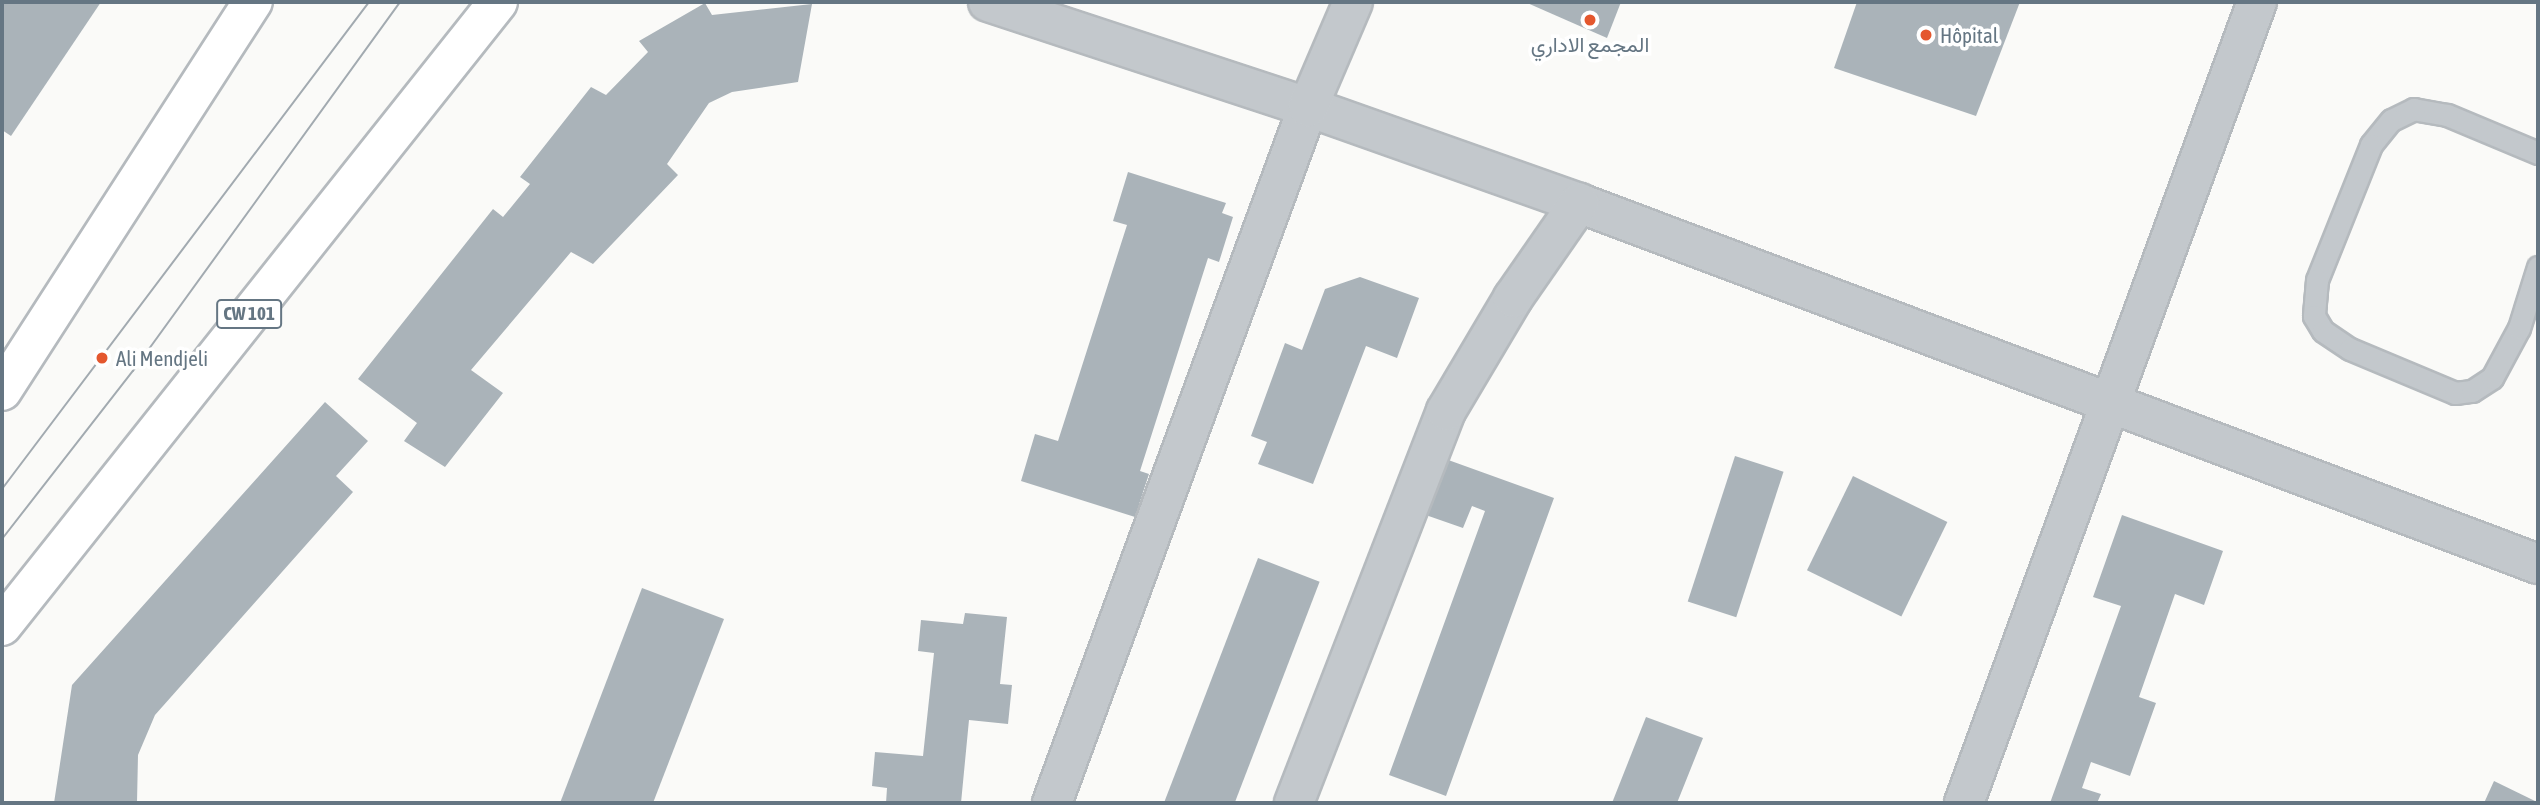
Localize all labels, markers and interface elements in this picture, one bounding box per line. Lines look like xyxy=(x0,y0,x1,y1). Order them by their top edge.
marker: المجمع الاداري xyxy=(1582,12,1598,28)
place label: Hôpital xyxy=(1940,22,1998,48)
marker: Hôpital xyxy=(1918,27,1934,43)
place label: المجمع الاداري xyxy=(1531,31,1649,57)
road number: CW 101 xyxy=(216,298,282,330)
place label: Ali Mendjeli xyxy=(116,345,208,371)
marker: Ali Mendjeli xyxy=(94,350,110,366)

